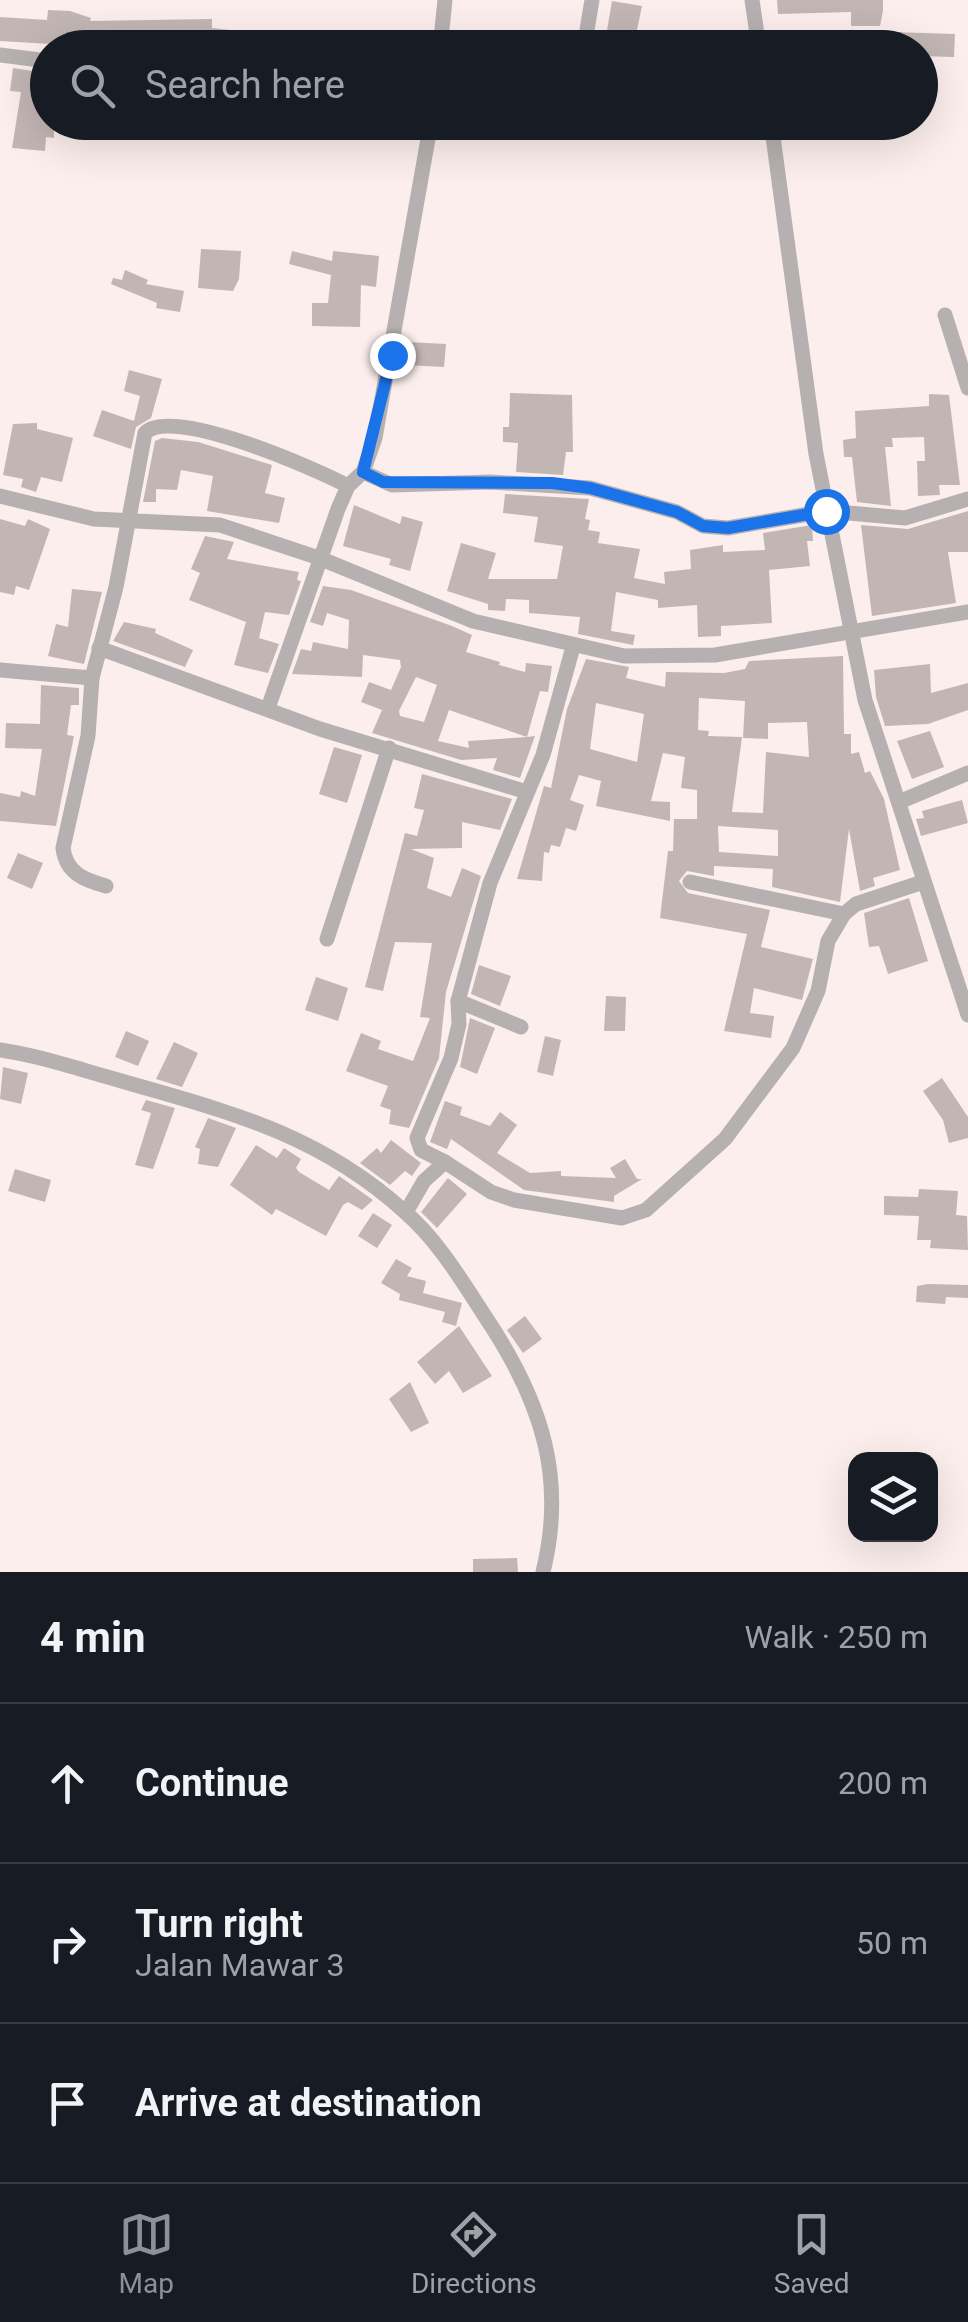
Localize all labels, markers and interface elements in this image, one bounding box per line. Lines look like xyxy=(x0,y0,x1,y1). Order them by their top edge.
search box xyxy=(30,30,938,140)
icon: search xyxy=(65,58,120,113)
text: Search here xyxy=(145,63,345,107)
route end xyxy=(370,333,416,379)
route start xyxy=(804,489,850,535)
map controls xyxy=(848,1452,938,1542)
button: layers xyxy=(848,1452,938,1542)
text: 4 min xyxy=(40,1613,146,1662)
text: Walk · 250 m xyxy=(745,1618,928,1656)
icon: ahead xyxy=(40,1756,95,1811)
text: Continue xyxy=(135,1761,289,1805)
text: 200 m xyxy=(838,1764,928,1802)
text: Turn right xyxy=(135,1902,303,1946)
icon: right xyxy=(40,1916,95,1971)
text: 50 m xyxy=(856,1924,928,1962)
text: Jalan Mawar 3 xyxy=(135,1946,344,1984)
icon: arrive xyxy=(40,2076,95,2131)
text: Arrive at destination xyxy=(135,2081,482,2125)
tab: Map xyxy=(119,2207,174,2300)
tab: Directions xyxy=(411,2207,537,2300)
tab: Saved xyxy=(774,2207,849,2300)

